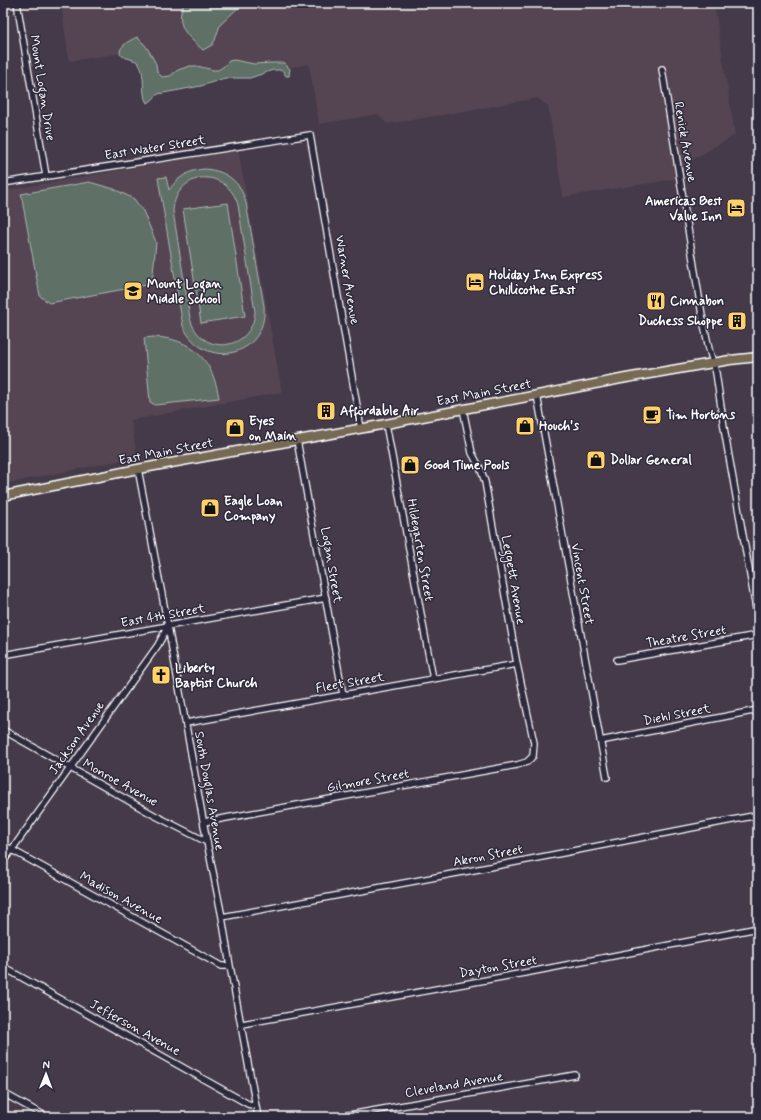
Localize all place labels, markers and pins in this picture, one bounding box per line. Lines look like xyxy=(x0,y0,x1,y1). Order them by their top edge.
place label: Americas Best Value Inn xyxy=(645,193,723,225)
hotel icon: Americas Best Value Inn xyxy=(725,197,747,219)
place label: Holiday Inn Express Chillicothe East xyxy=(489,267,602,299)
hotel icon: Holiday Inn Express Chillicothe East xyxy=(464,271,486,293)
place label: Mount Logan Middle School xyxy=(147,276,222,308)
school or university icon: Mount Logan Middle School xyxy=(122,280,144,302)
restaurant icon: Cinnabon xyxy=(645,290,667,312)
place label: Cinnabon xyxy=(670,293,724,310)
building icon: Duchess Shoppe xyxy=(726,310,748,332)
place label: Duchess Shoppe xyxy=(638,313,724,330)
building icon: Affordable Air xyxy=(315,400,337,422)
place label: Affordable Air xyxy=(340,403,420,422)
cafe icon: Tim Hortons xyxy=(641,404,663,426)
place label: Tim Hortons xyxy=(666,407,736,424)
place label: Eyes on Main xyxy=(249,413,297,445)
shop icon: Houch's xyxy=(514,415,536,437)
shop icon: Eyes on Main xyxy=(224,417,246,439)
place label: Houch's xyxy=(539,418,579,435)
shop icon: Dollar General xyxy=(585,449,607,471)
place label: Dollar General xyxy=(610,452,692,469)
shop icon: Good Time Pools xyxy=(399,454,421,476)
place label: Good Time Pools xyxy=(424,457,510,474)
place label: Eagle Loan Company xyxy=(224,493,283,525)
shop icon: Eagle Loan Company xyxy=(199,497,221,519)
place label: Liberty Baptist Church xyxy=(175,660,258,692)
church icon: Liberty Baptist Church xyxy=(150,664,172,686)

